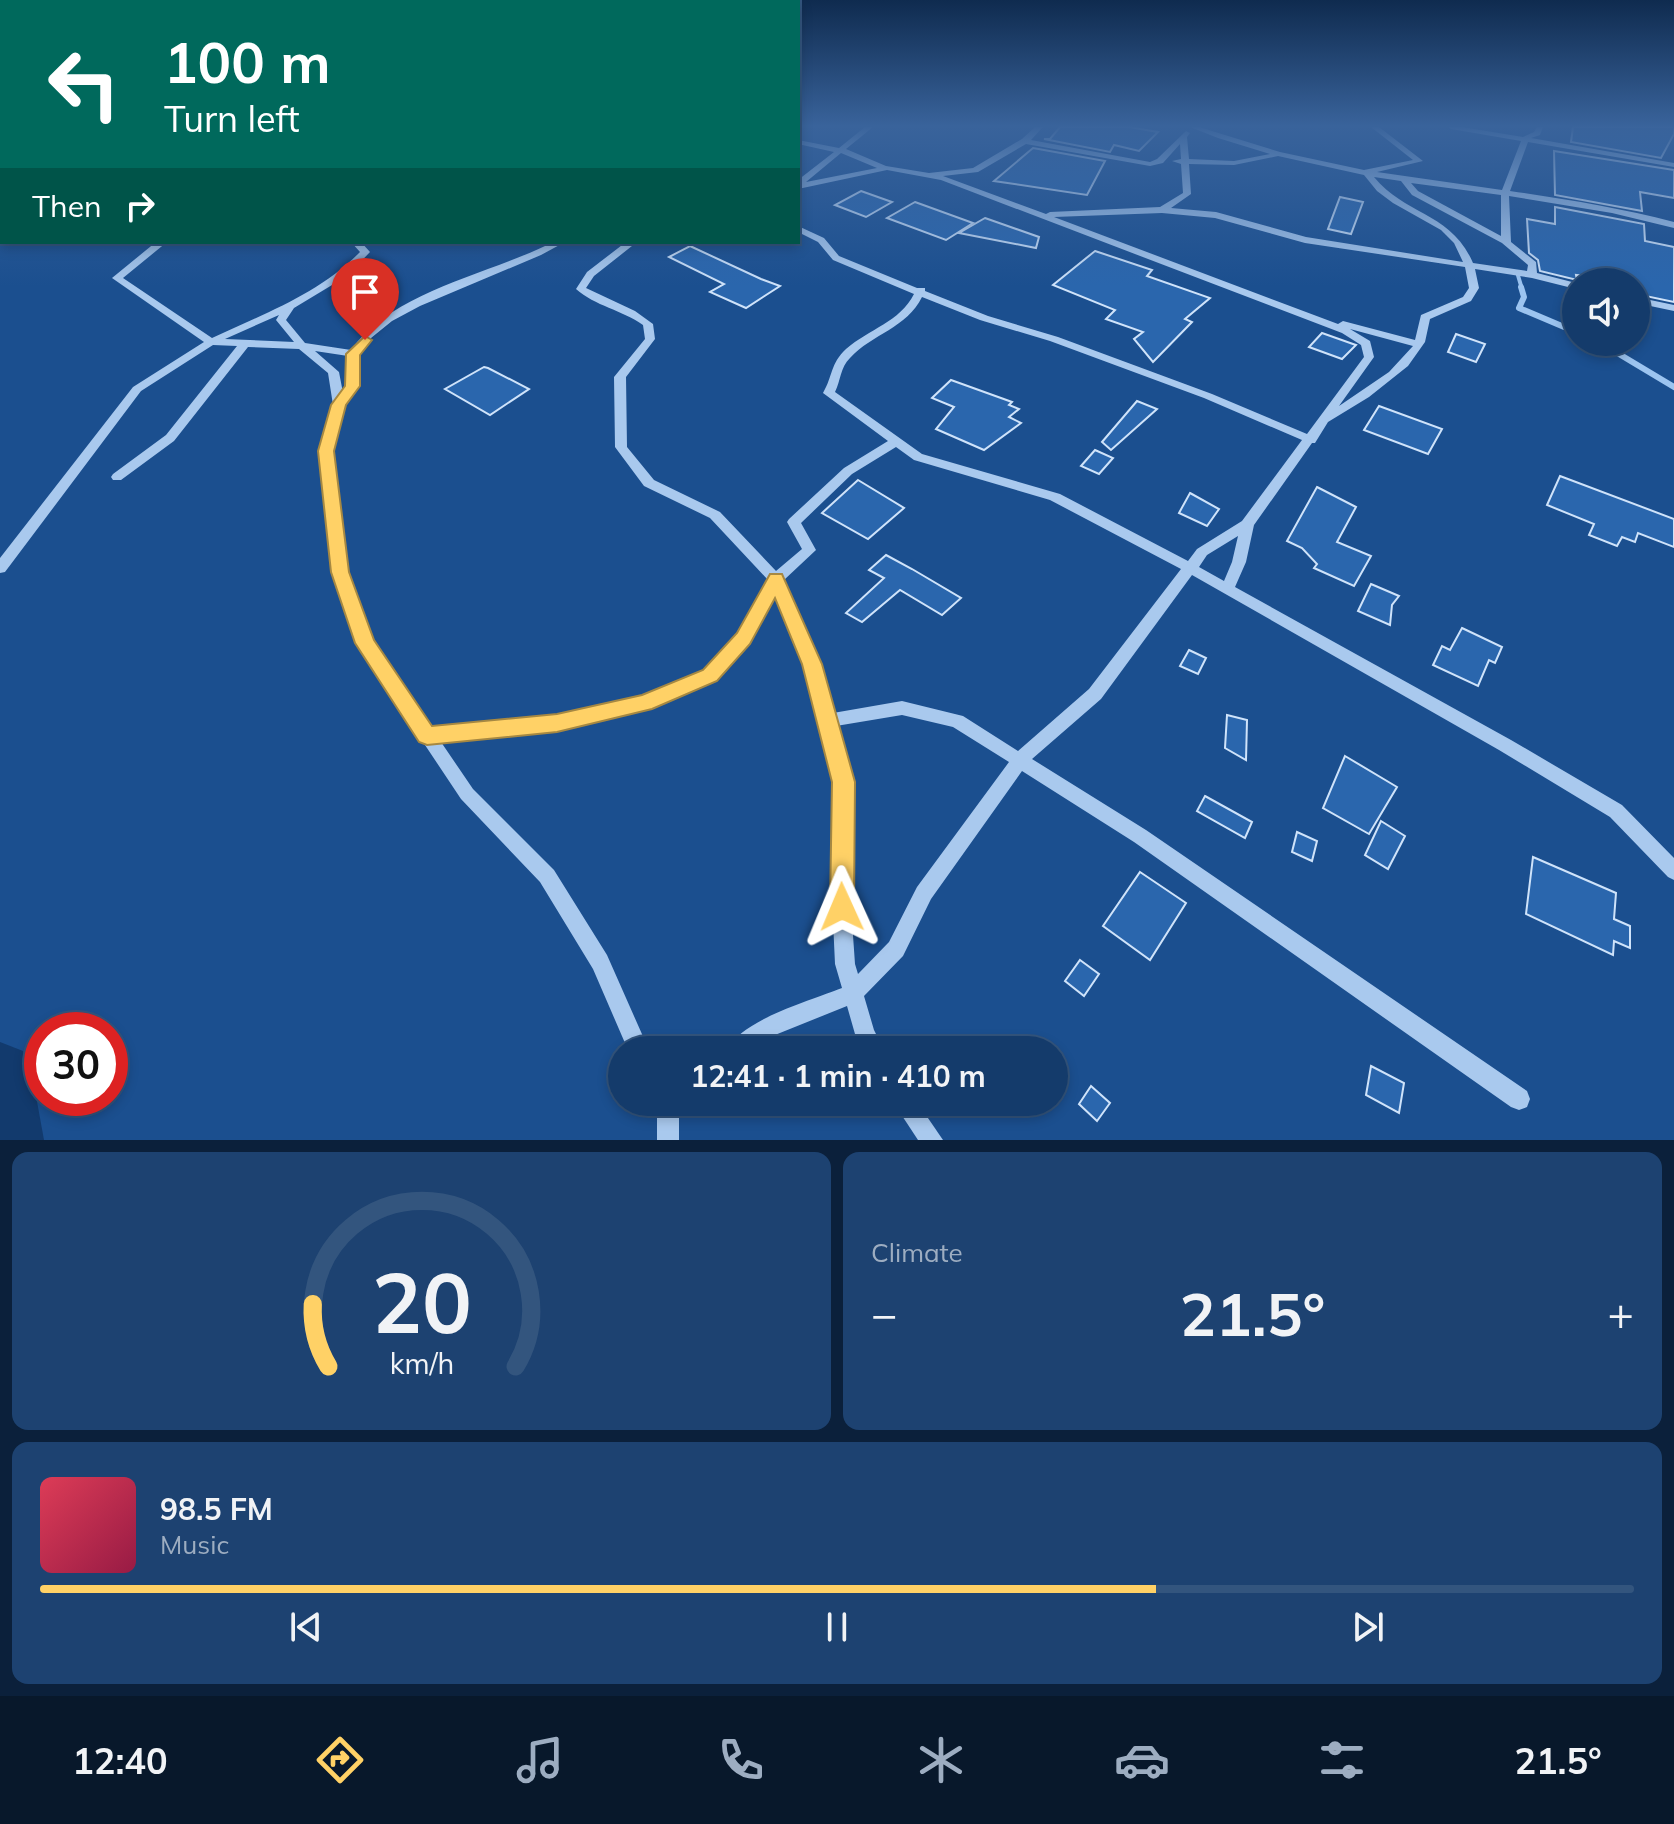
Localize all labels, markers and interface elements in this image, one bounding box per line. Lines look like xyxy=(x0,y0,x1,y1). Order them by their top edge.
text: 100 m xyxy=(164,27,331,97)
icon: left xyxy=(32,32,136,136)
text: Turn left xyxy=(164,96,300,141)
icon: right xyxy=(118,184,162,228)
text: Then xyxy=(32,187,102,225)
pin xyxy=(331,258,399,340)
map controls xyxy=(1562,268,1650,356)
button: sound xyxy=(1562,268,1650,356)
icon: arrive xyxy=(343,270,387,314)
position arrow xyxy=(800,865,884,949)
speed limit sign: 30 xyxy=(24,1012,128,1116)
text: 12:41 · 1 min · 410 m xyxy=(690,1057,986,1095)
text: Climate xyxy=(871,1236,963,1269)
text: 20 xyxy=(372,1249,471,1354)
text: 21.5° xyxy=(1180,1276,1325,1351)
text: − xyxy=(871,1286,897,1341)
text: + xyxy=(1608,1286,1634,1341)
text: km/h xyxy=(389,1345,454,1381)
text: 98.5 FM xyxy=(160,1490,273,1528)
text: Music xyxy=(160,1528,229,1561)
icon: previous xyxy=(284,1605,328,1649)
icon: pause xyxy=(815,1605,859,1649)
icon: next xyxy=(1346,1605,1390,1649)
icon: directions xyxy=(312,1732,368,1788)
icon: music xyxy=(512,1732,568,1788)
icon: phone xyxy=(713,1732,769,1788)
icon: climate xyxy=(913,1732,969,1788)
icon: car xyxy=(1114,1732,1170,1788)
icon: filters xyxy=(1314,1732,1370,1788)
text: 12:40 xyxy=(72,1738,168,1783)
text: 21.5° xyxy=(1514,1738,1602,1783)

